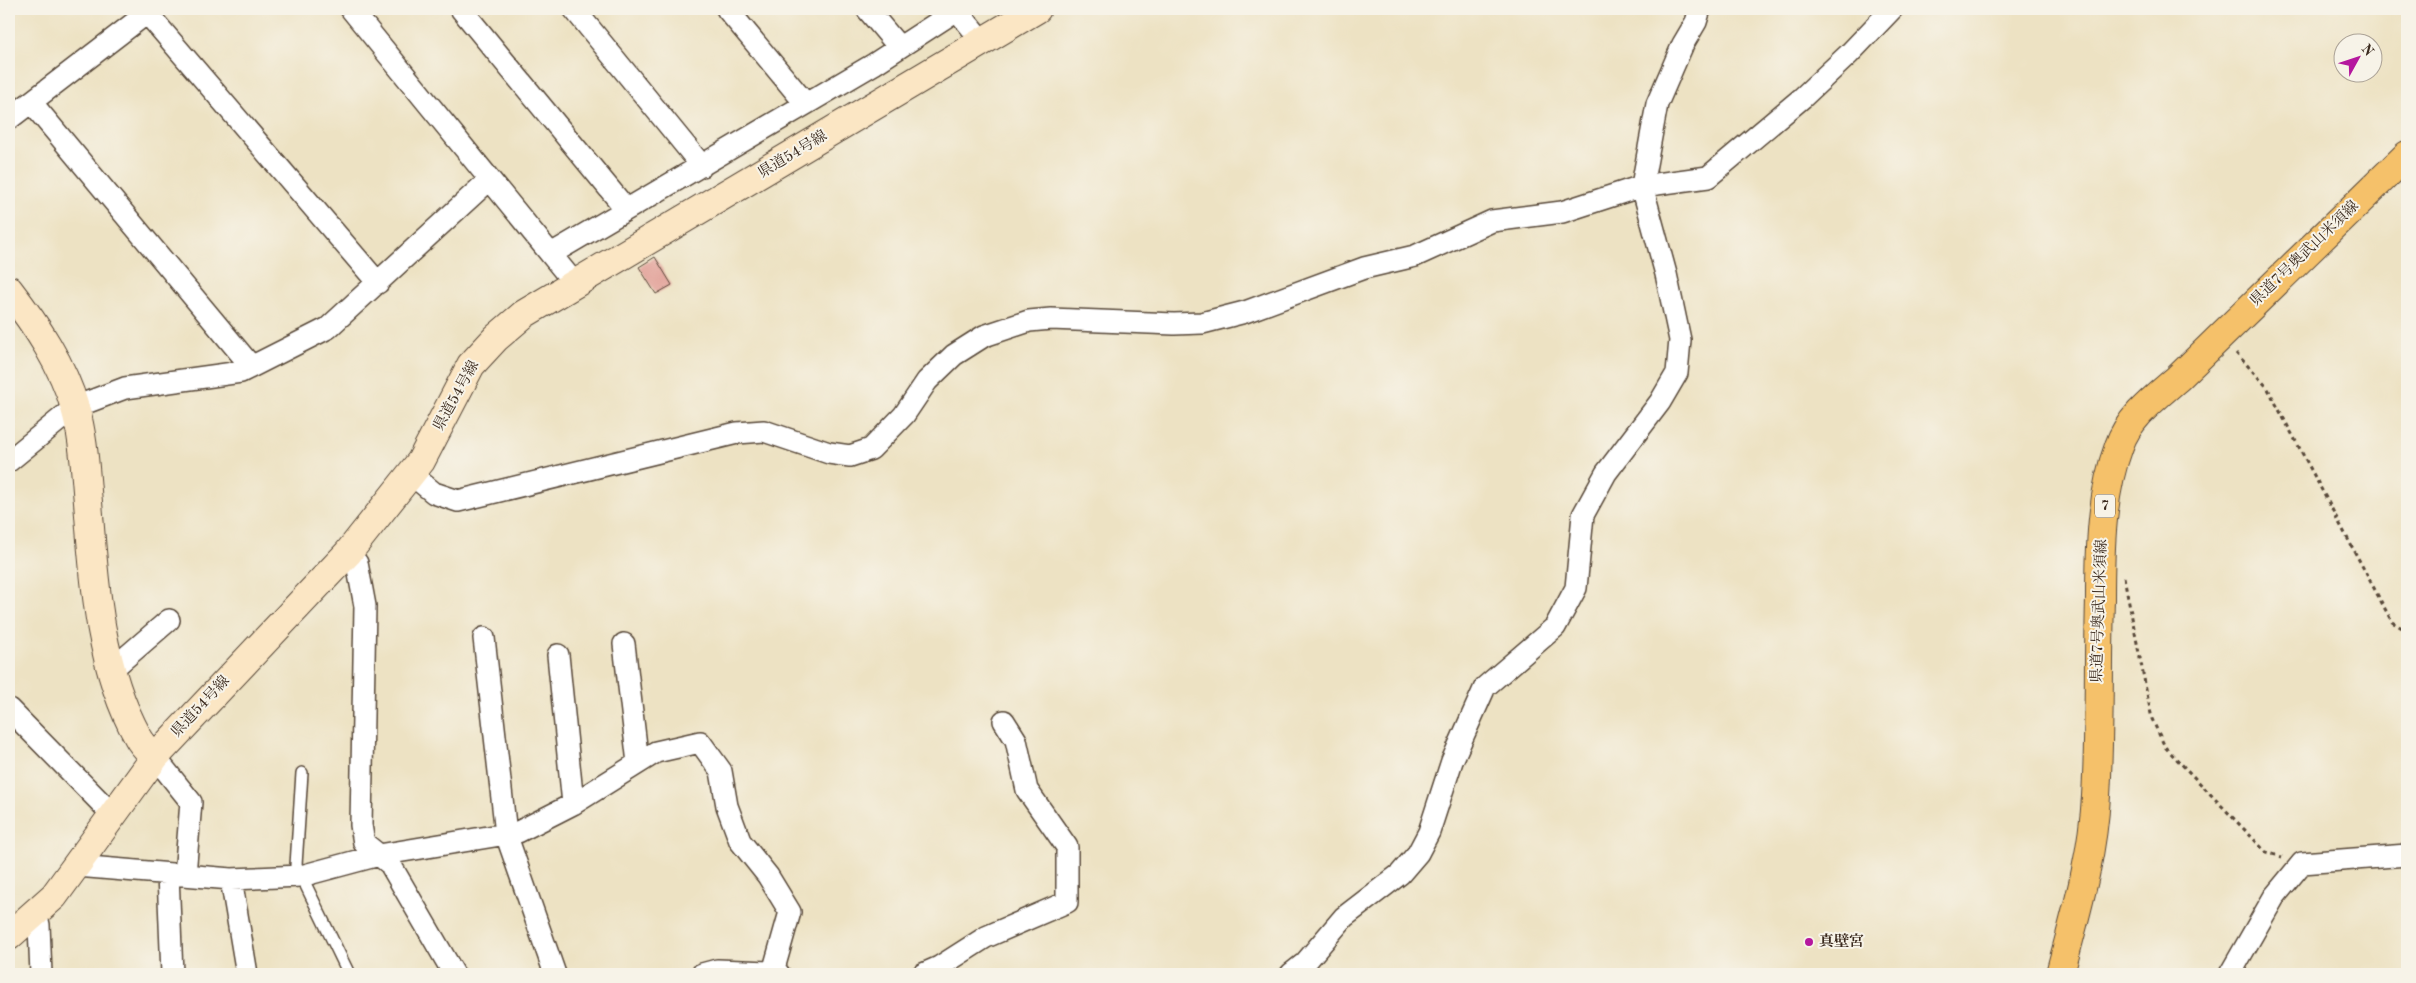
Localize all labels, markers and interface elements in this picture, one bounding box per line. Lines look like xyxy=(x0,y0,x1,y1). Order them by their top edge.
north arrow xyxy=(2334,32,2384,82)
text: N xyxy=(2358,42,2376,59)
street label: 県道54号線 xyxy=(755,127,830,181)
street label: 県道7号奥武山米須線 xyxy=(2247,197,2362,309)
street label: 県道54号線 xyxy=(430,358,482,433)
road number: 7 xyxy=(2095,494,2115,518)
street label: 県道7号奥武山米須線 xyxy=(2088,539,2110,683)
street label: 県道54号線 xyxy=(168,672,233,740)
place label: 真壁宮 xyxy=(1819,933,1864,950)
marker: 真壁宮 xyxy=(1803,936,1815,948)

